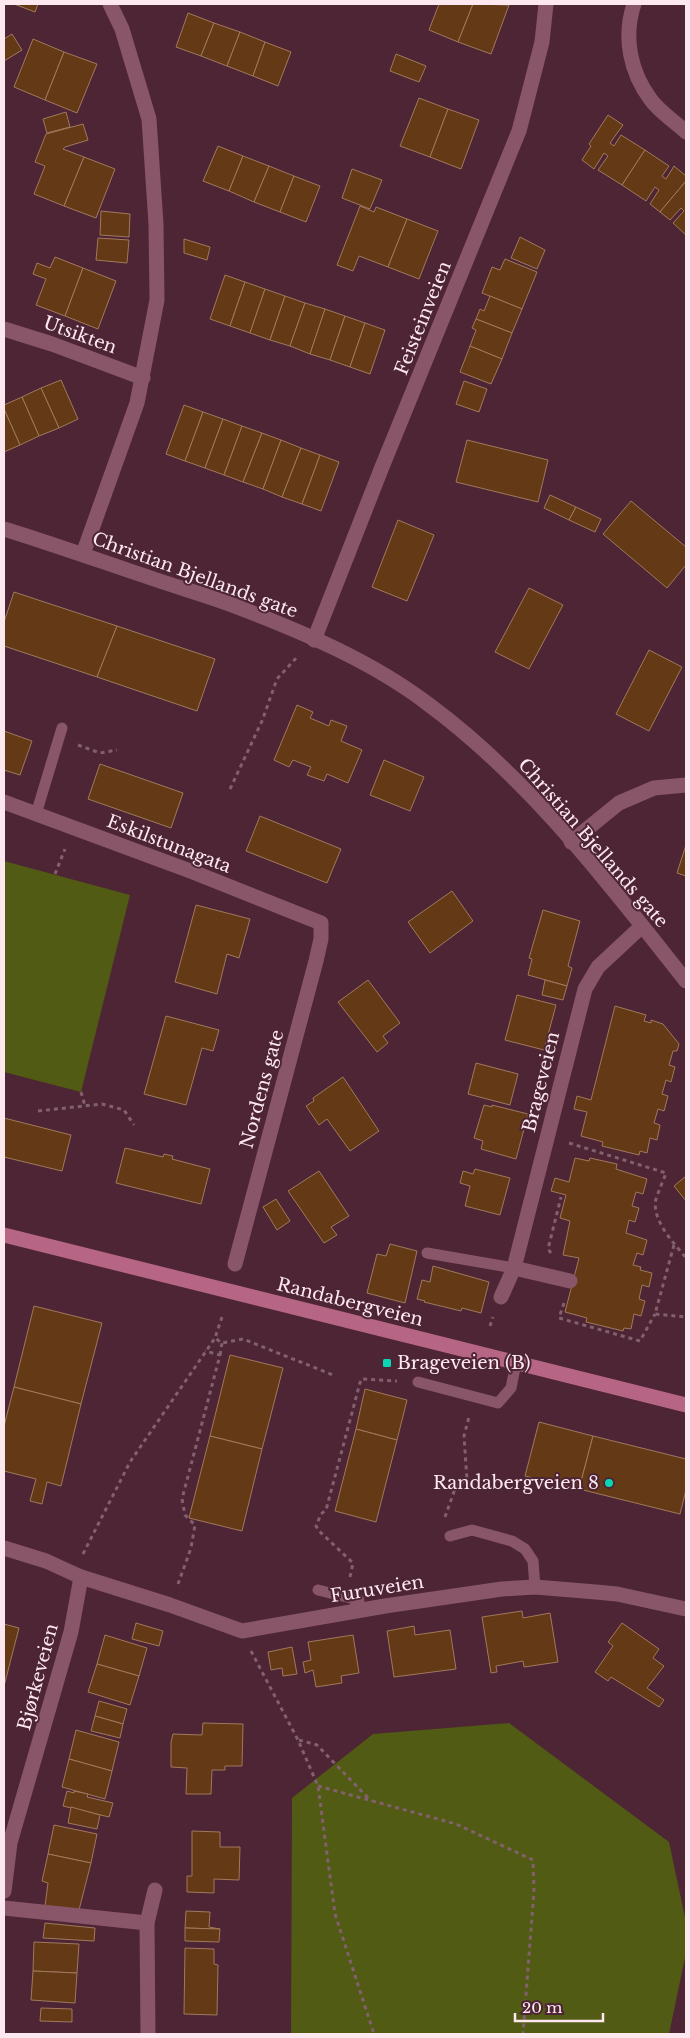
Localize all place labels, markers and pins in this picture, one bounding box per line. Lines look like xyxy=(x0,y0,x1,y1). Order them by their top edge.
place label: Brageveien (B) xyxy=(397,1352,530,1374)
marker: Brageveien (B) xyxy=(381,1357,393,1369)
place label: Randabergveien 8 xyxy=(433,1472,599,1494)
marker: Randabergveien 8 xyxy=(603,1477,615,1489)

